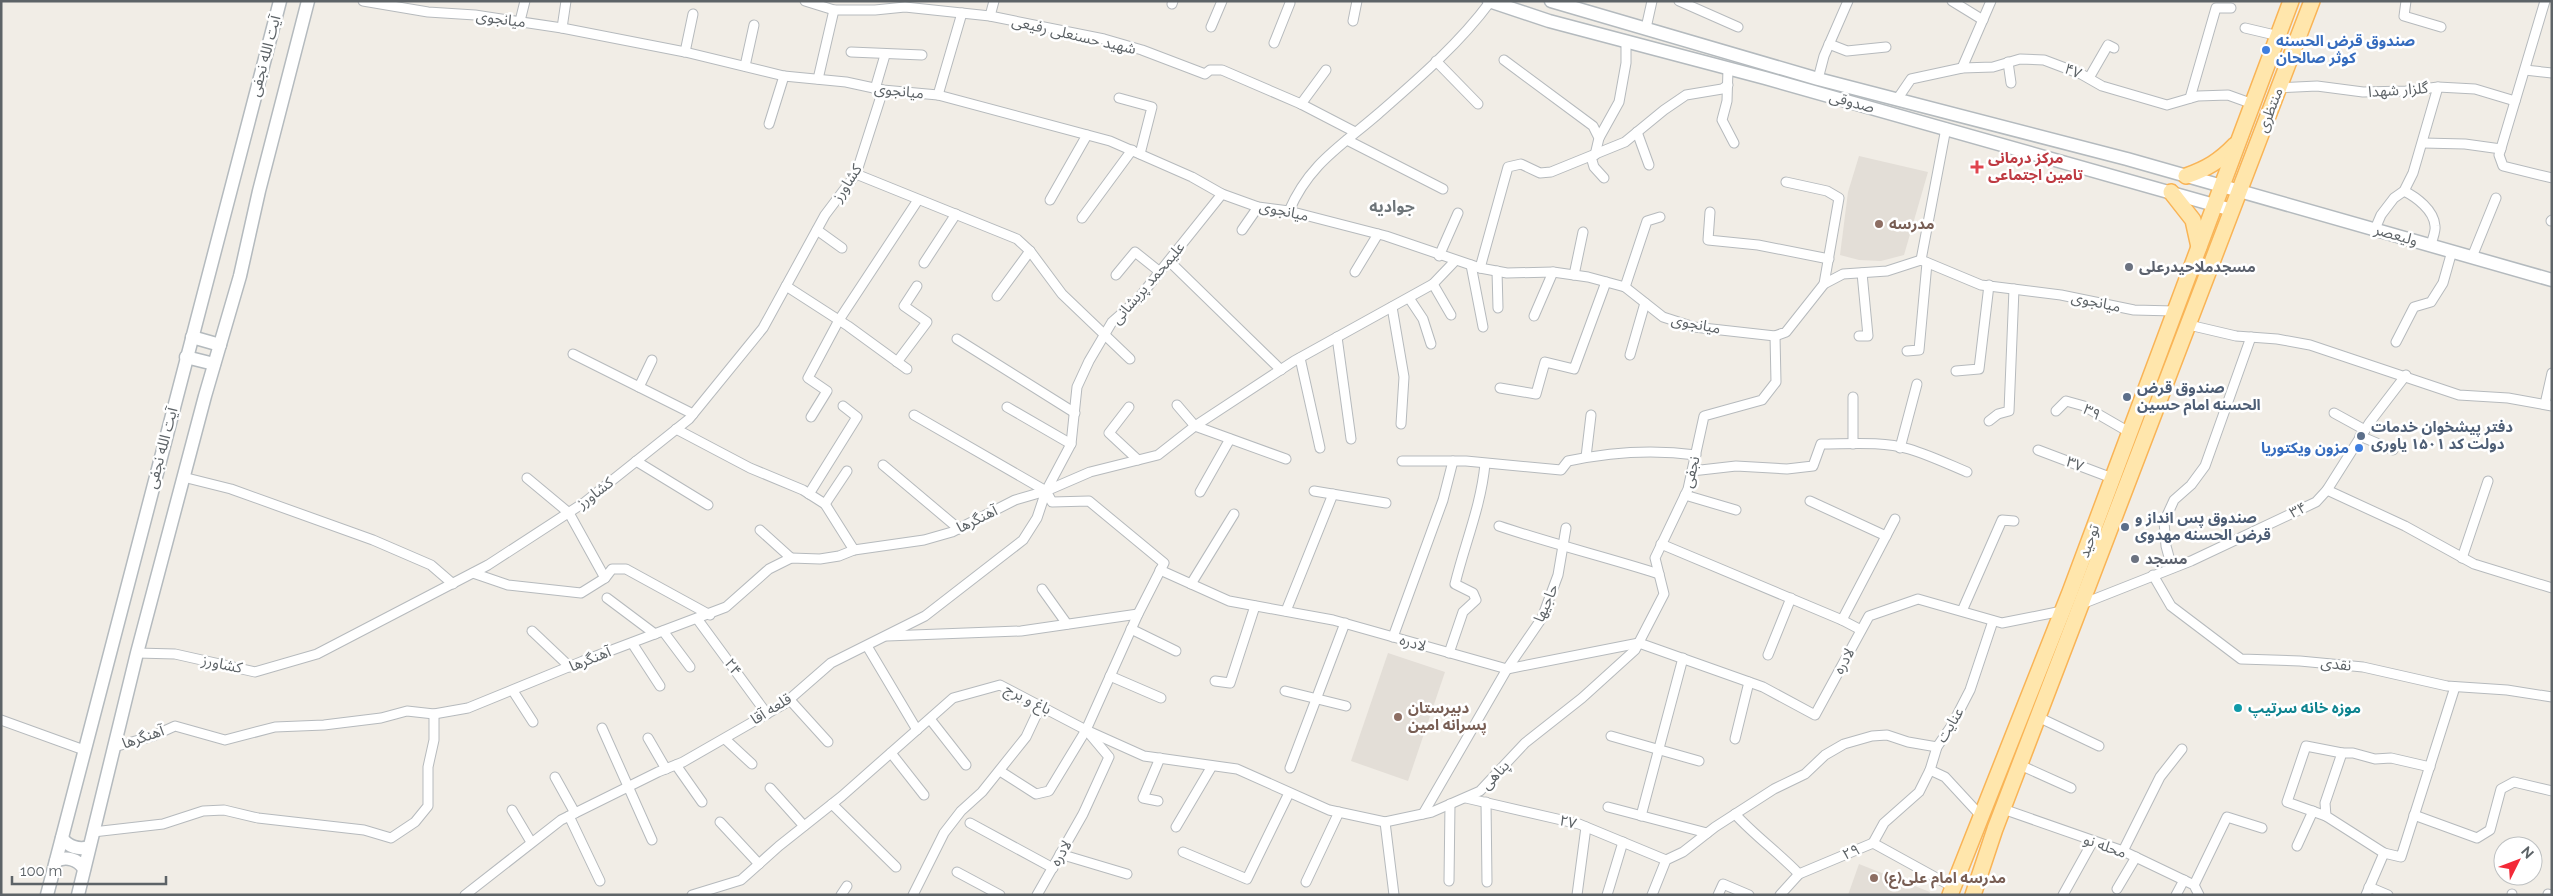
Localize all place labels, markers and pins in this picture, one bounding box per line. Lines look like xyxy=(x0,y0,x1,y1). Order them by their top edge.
place label: صندوق قرض الحسنه کوثر صالحان xyxy=(2276,32,2415,67)
marker: صندوق قرض الحسنه کوثر صالحان xyxy=(2260,44,2272,56)
place label: مرکز درمانی تامین اجتماعی xyxy=(1988,149,2083,184)
marker: مرکز درمانی تامین اجتماعی xyxy=(1970,160,1984,174)
place label: مدرسه xyxy=(1889,215,1935,233)
marker: مدرسه xyxy=(1873,218,1885,230)
place label: مسجدملاحیدرعلی xyxy=(2139,258,2256,276)
marker: مسجدملاحیدرعلی xyxy=(2123,261,2135,273)
place label: صندوق قرض الحسنه امام حسین xyxy=(2137,379,2261,416)
marker: صندوق قرض الحسنه امام حسین xyxy=(2121,391,2133,403)
place label: دفتر پیشخوان خدمات دولت کد ۱۵۰۱ یاوری xyxy=(2371,418,2513,453)
marker: دفتر پیشخوان خدمات دولت کد ۱۵۰۱ یاوری xyxy=(2355,430,2367,442)
place label: مزون ویکتوریا xyxy=(2261,439,2349,457)
marker: مزون ویکتوریا xyxy=(2353,442,2365,454)
place label: صندوق پس انداز و قرض الحسنه مهدوی xyxy=(2135,509,2271,544)
marker: صندوق پس انداز و قرض الحسنه مهدوی xyxy=(2119,521,2131,533)
place label: مسجد xyxy=(2145,550,2187,568)
marker: مسجد xyxy=(2129,553,2141,565)
place label: دبیرستان پسرانه امین xyxy=(1408,699,1487,735)
place label: موزه خانه سرتیپ xyxy=(2248,699,2361,718)
marker: موزه خانه سرتیپ xyxy=(2232,702,2244,714)
marker: دبیرستان پسرانه امین xyxy=(1392,711,1404,723)
place label: مدرسه امام علی(ع) xyxy=(1884,869,2006,889)
marker: مدرسه امام علی(ع) xyxy=(1868,872,1880,884)

